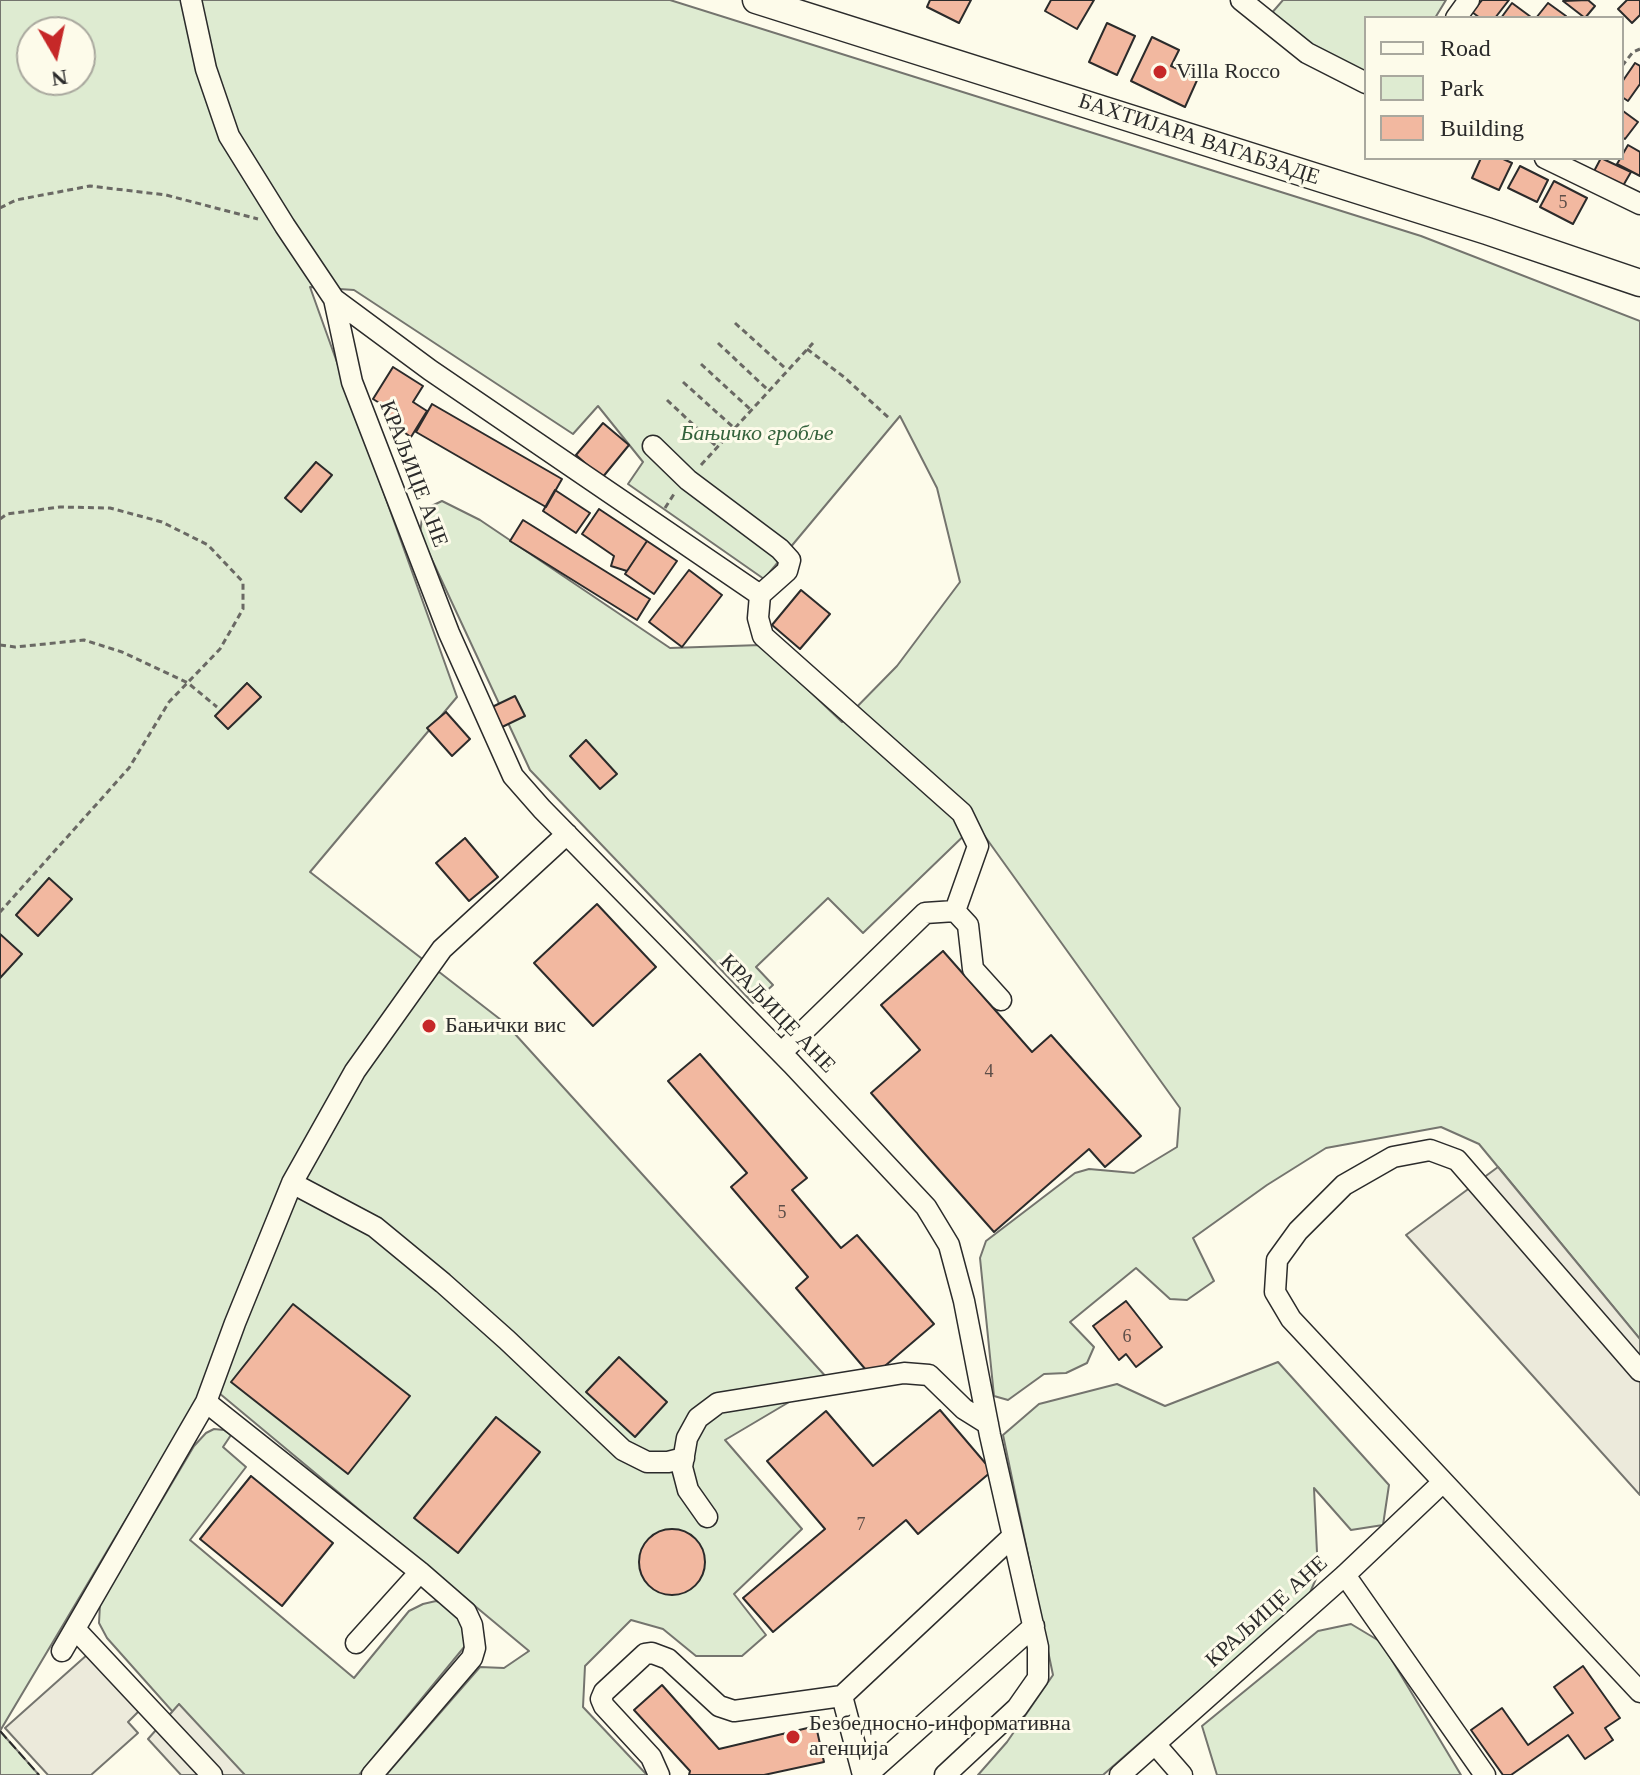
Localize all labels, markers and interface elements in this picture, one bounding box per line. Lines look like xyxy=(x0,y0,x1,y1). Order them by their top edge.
north arrow xyxy=(16,16,96,96)
legend xyxy=(1364,16,1624,160)
text: Road xyxy=(1440,35,1491,61)
place label: Villa Rocco xyxy=(1176,59,1280,85)
marker: Villa Rocco xyxy=(1151,63,1169,81)
text: N xyxy=(50,65,69,92)
text: Park xyxy=(1440,75,1484,101)
street label: БАХТИЈАРА ВАГАБЗАДЕ xyxy=(1075,88,1323,192)
text: Building xyxy=(1440,115,1524,141)
house number: 5 xyxy=(1558,192,1568,214)
street label: КРАЉИЦЕ АНЕ xyxy=(373,397,453,551)
park label: Бањичко гробље xyxy=(680,421,834,447)
street label: КРАЉИЦЕ АНЕ xyxy=(714,949,840,1079)
place label: Бањички вис xyxy=(445,1013,566,1039)
marker: Бањички вис xyxy=(420,1017,438,1035)
house number: 4 xyxy=(984,1061,994,1083)
house number: 5 xyxy=(778,1202,786,1224)
house number: 6 xyxy=(1122,1326,1132,1348)
house number: 7 xyxy=(856,1514,866,1536)
street label: КРАЉИЦЕ АНЕ xyxy=(1201,1550,1333,1674)
place label: Безбедносно-информативна агенција xyxy=(809,1711,1071,1762)
marker: Безбедносно-информативна агенција xyxy=(784,1728,802,1746)

